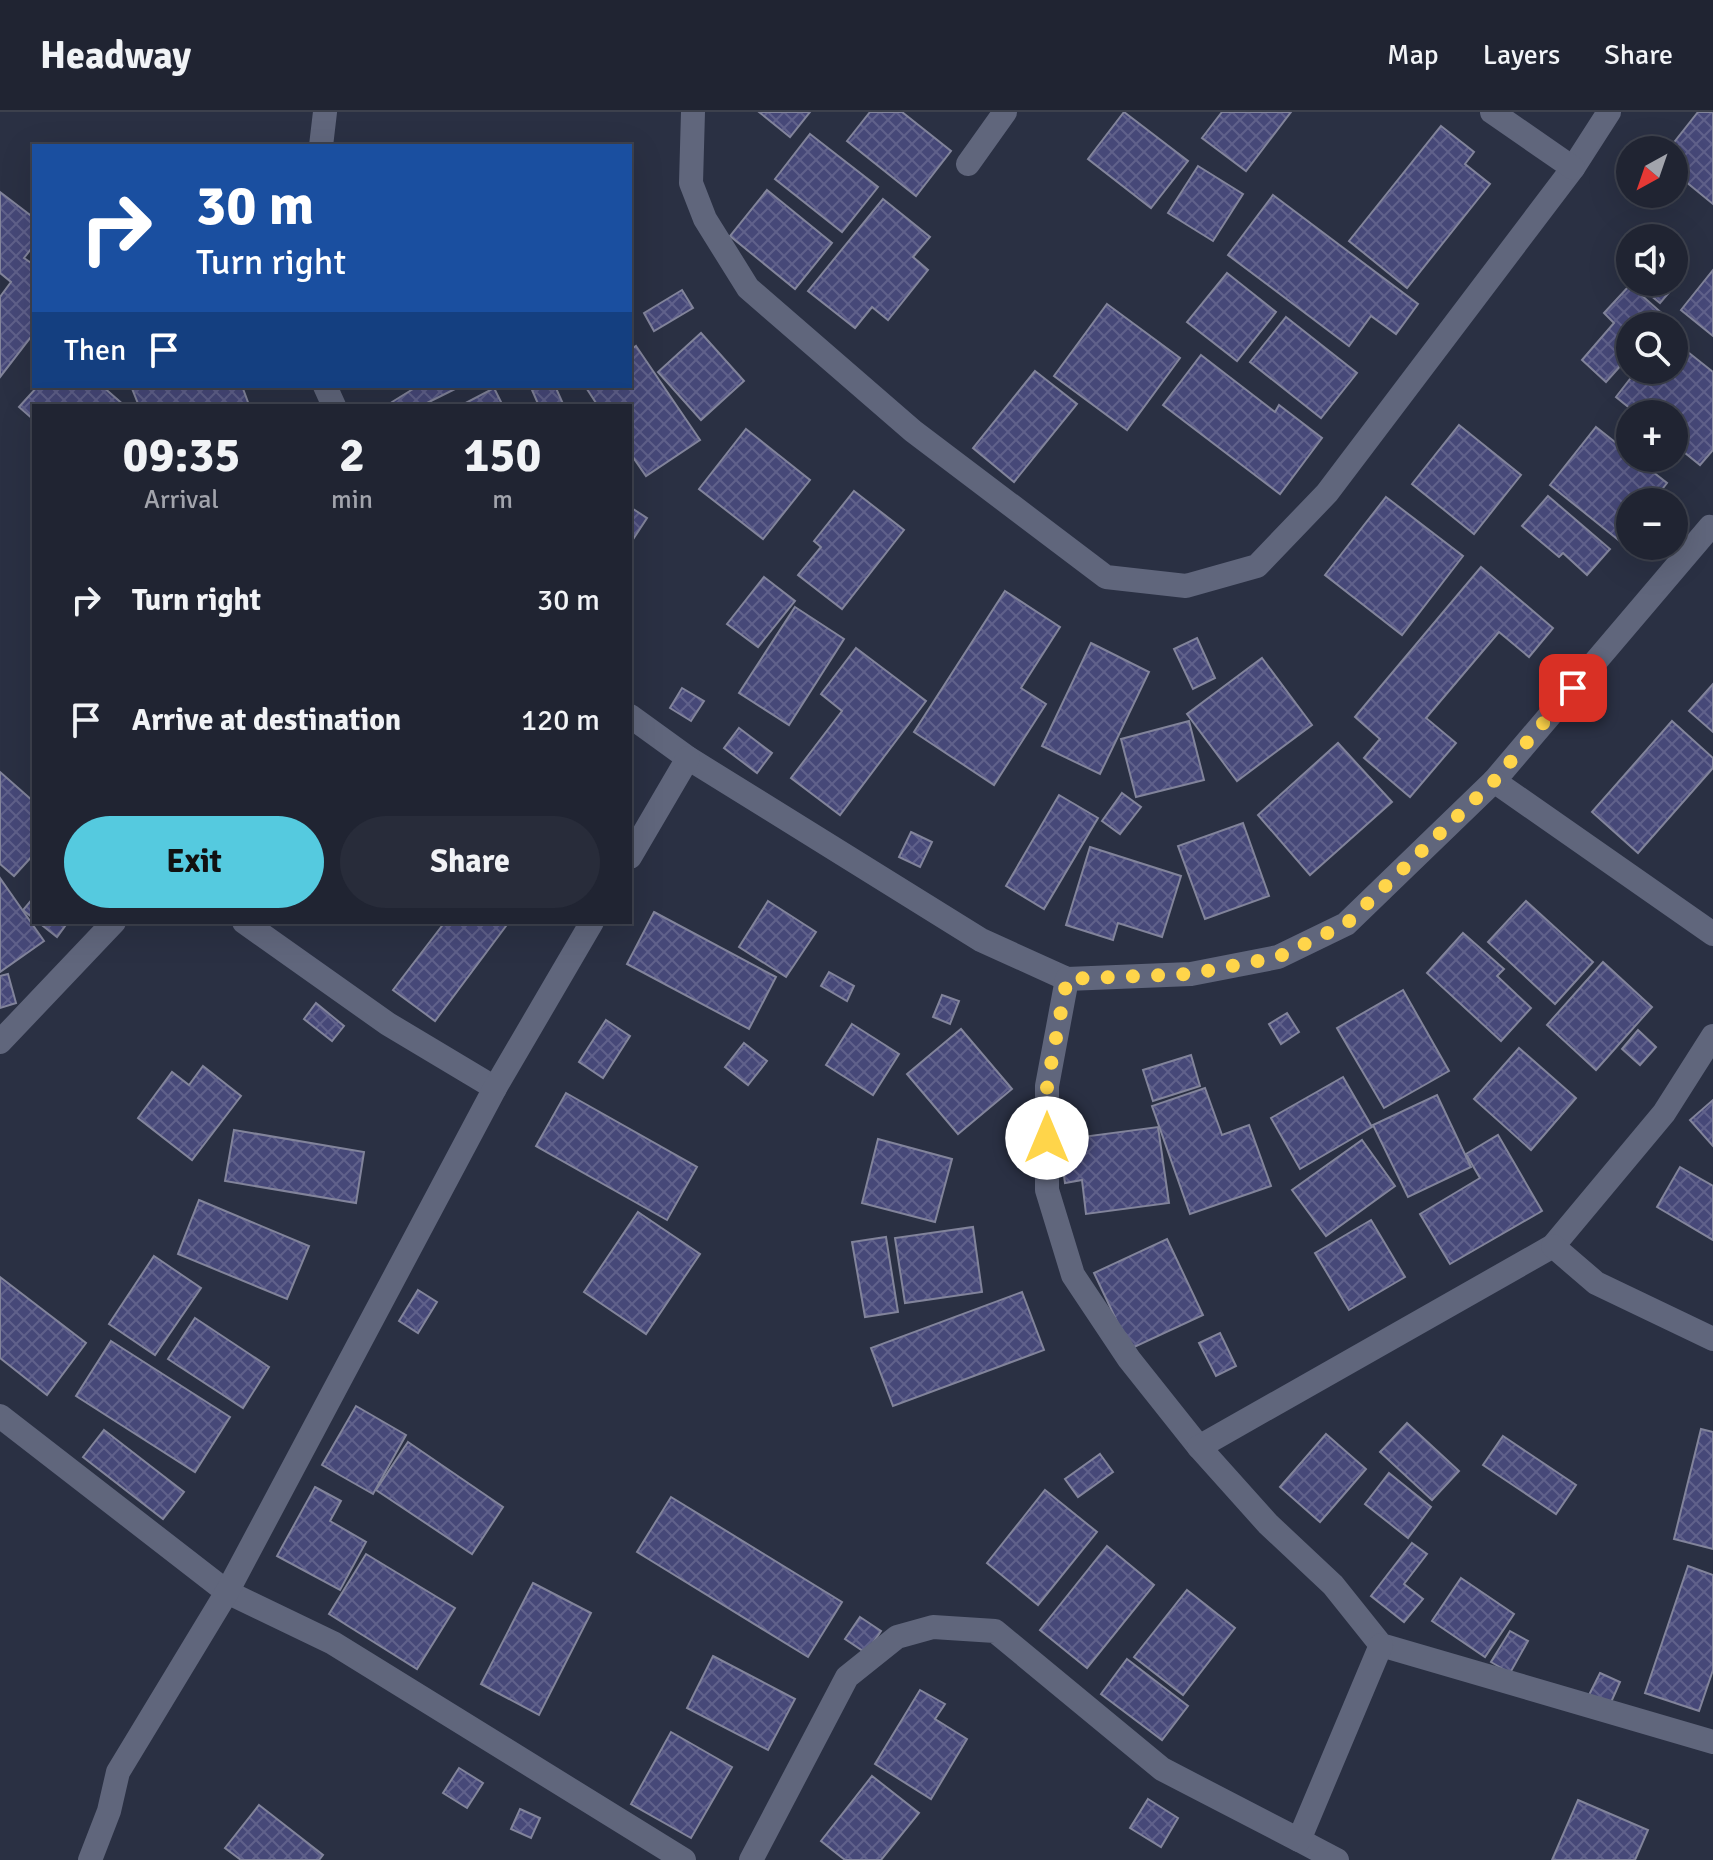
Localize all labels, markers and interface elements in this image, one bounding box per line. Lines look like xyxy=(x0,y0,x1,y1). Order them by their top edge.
text: Headway xyxy=(40,32,191,79)
text: Map xyxy=(1387,38,1439,72)
text: Layers xyxy=(1483,38,1560,72)
text: Share xyxy=(1604,38,1673,72)
north arrow xyxy=(1616,136,1688,208)
map controls xyxy=(1616,136,1688,560)
text: 30 m xyxy=(196,171,314,240)
icon: right xyxy=(64,176,168,280)
button: sound xyxy=(1616,224,1688,296)
text: Turn right xyxy=(196,240,346,285)
button: search xyxy=(1616,312,1688,384)
icon: arrive xyxy=(142,328,186,372)
text: Then xyxy=(64,332,126,369)
button: + xyxy=(1616,400,1688,472)
text: 09:35 xyxy=(123,426,240,485)
text: 2 xyxy=(339,426,365,485)
text: 150 xyxy=(464,426,541,485)
text: Arrival xyxy=(144,484,219,516)
text: min xyxy=(331,484,373,516)
text: m xyxy=(492,484,513,516)
button: − xyxy=(1616,488,1688,560)
icon: right xyxy=(64,578,108,622)
text: Turn right xyxy=(132,582,261,619)
text: 30 m xyxy=(537,582,600,619)
pin xyxy=(1539,654,1607,722)
icon: arrive xyxy=(1551,666,1595,710)
icon: arrive xyxy=(64,698,108,742)
text: Arrive at destination xyxy=(132,702,401,739)
text: 120 m xyxy=(521,702,600,739)
button: Exit xyxy=(64,816,324,908)
button: Share xyxy=(340,816,600,908)
position arrow xyxy=(1005,1096,1089,1180)

